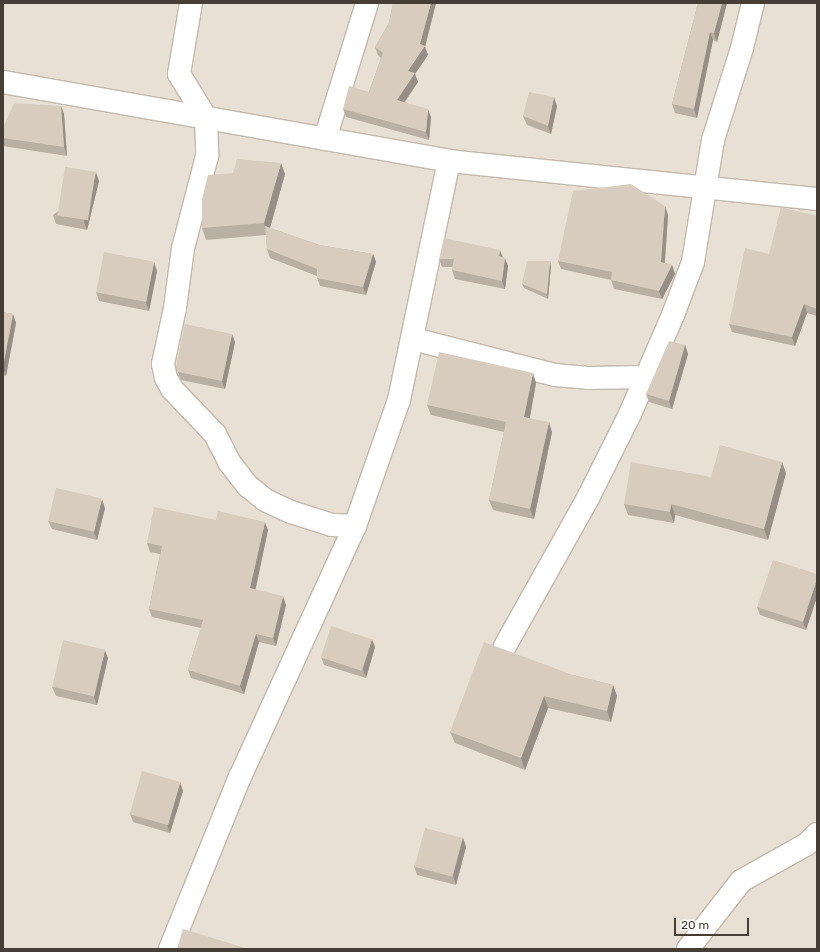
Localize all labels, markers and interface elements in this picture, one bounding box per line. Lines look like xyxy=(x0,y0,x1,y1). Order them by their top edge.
scale bar xyxy=(676,910,751,936)
text: 20 m xyxy=(681,918,709,932)

